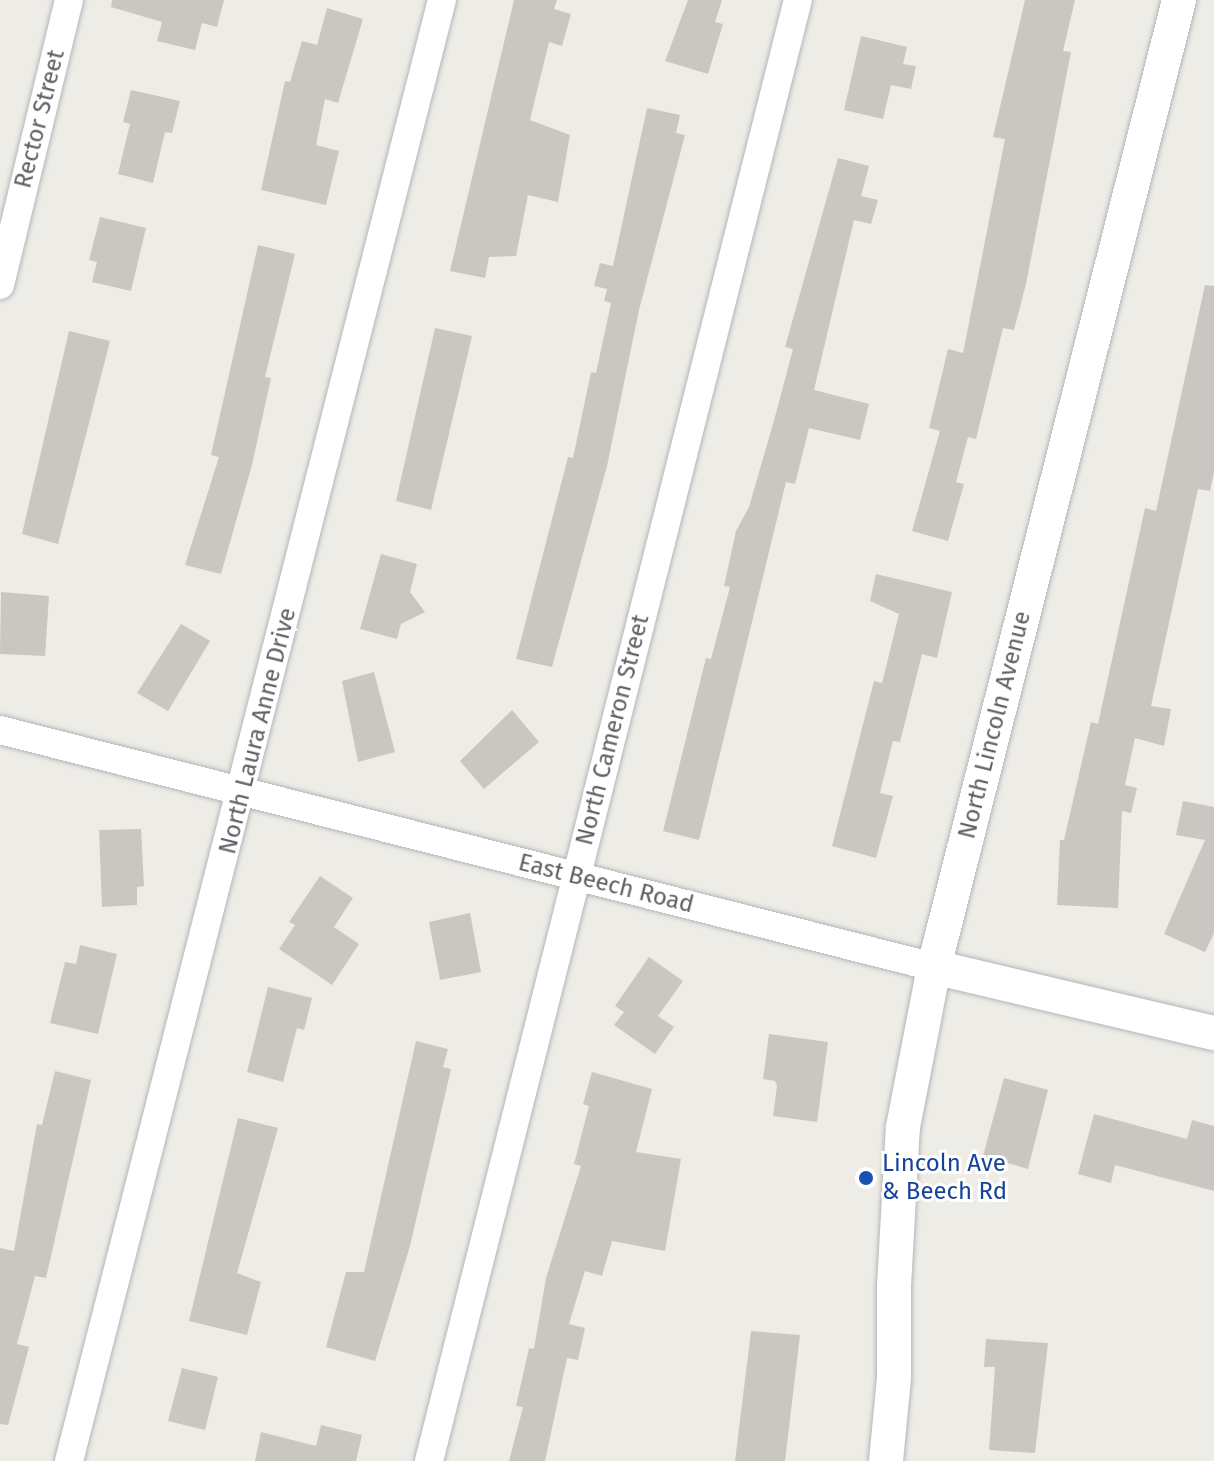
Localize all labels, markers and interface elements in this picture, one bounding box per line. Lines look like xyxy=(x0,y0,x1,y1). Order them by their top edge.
street label: Rector Street xyxy=(9,47,71,191)
street label: North Laura Anne Drive xyxy=(213,605,303,857)
street label: North Lincoln Avenue xyxy=(953,608,1037,842)
street label: North Cameron Street xyxy=(570,612,656,848)
street label: East Beech Road xyxy=(515,848,697,920)
place label: Lincoln Ave & Beech Rd xyxy=(882,1150,1007,1206)
marker: Lincoln Ave & Beech Rd xyxy=(857,1169,875,1187)

